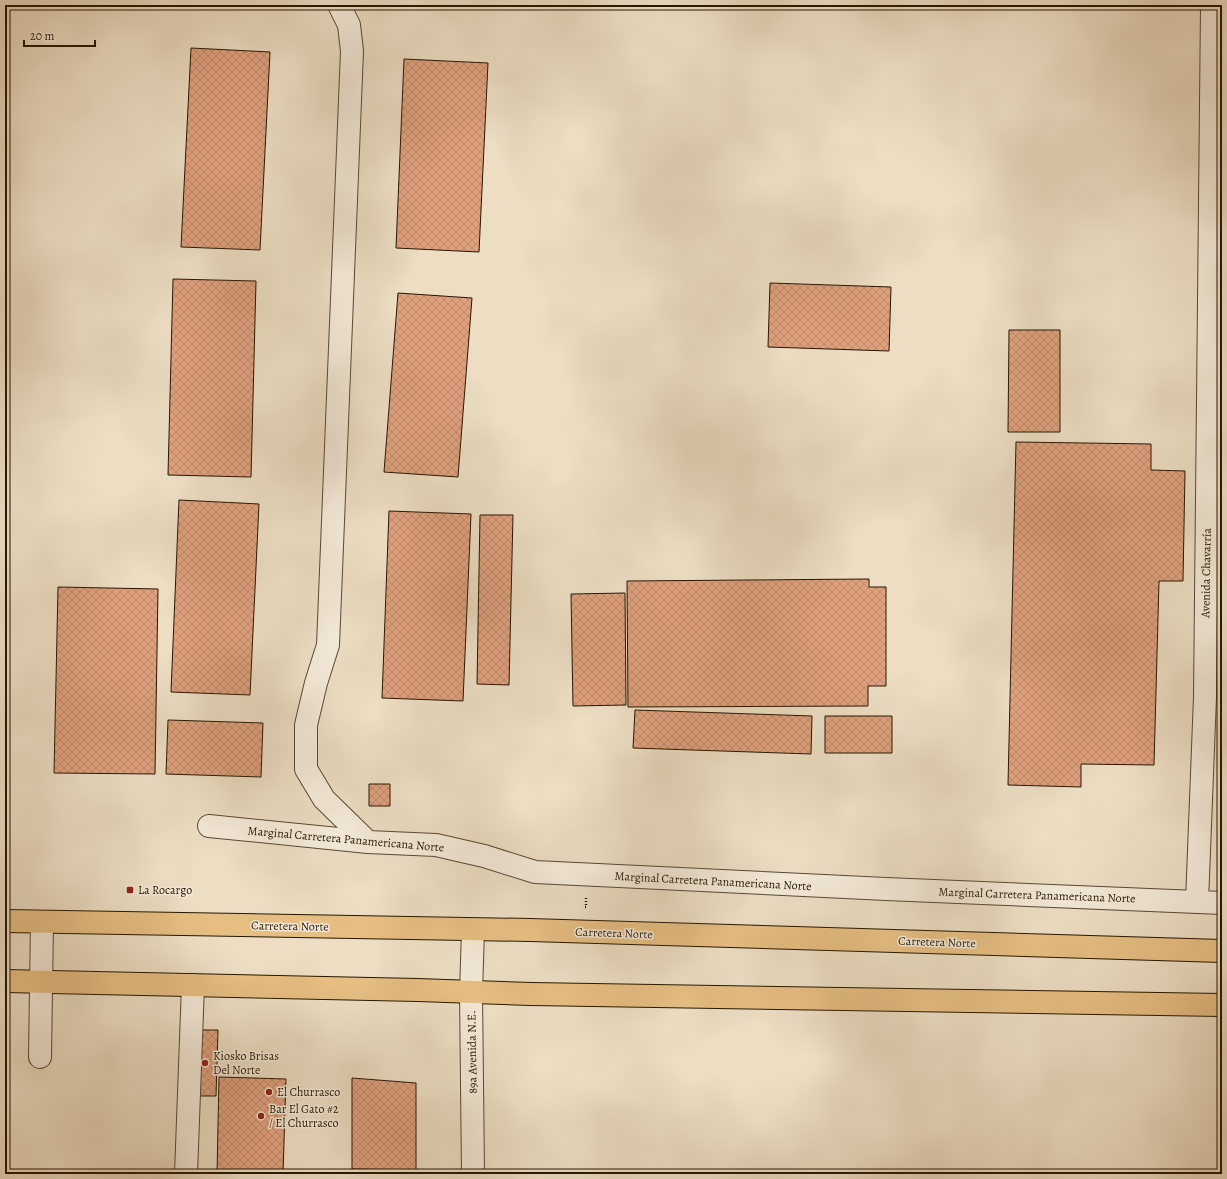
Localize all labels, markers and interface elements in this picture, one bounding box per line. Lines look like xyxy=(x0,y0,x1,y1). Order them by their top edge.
scale bar xyxy=(24,22,95,48)
text: 20 m xyxy=(30,28,54,44)
street label: Avenida Chavarría xyxy=(1197,528,1215,619)
street label: Marginal Carretera Panamericana Norte xyxy=(247,822,445,856)
street label: Marginal Carretera Panamericana Norte xyxy=(614,868,812,894)
place label: La Rocargo xyxy=(138,882,192,898)
street label: Marginal Carretera Panamericana Norte xyxy=(938,884,1136,906)
marker: La Rocargo xyxy=(125,885,135,895)
street label: Carretera Norte xyxy=(251,917,329,935)
street label: Carretera Norte xyxy=(575,924,653,942)
street label: Carretera Norte xyxy=(898,933,976,951)
street label: 89a Avenida N.E. xyxy=(463,1010,481,1094)
place label: Kiosko Brisas Del Norte xyxy=(213,1048,279,1078)
marker: Kiosko Brisas Del Norte xyxy=(200,1058,210,1068)
place label: El Churrasco xyxy=(277,1084,340,1100)
marker: El Churrasco xyxy=(264,1087,274,1097)
place label: Bar El Gato #2 / El Churrasco xyxy=(269,1101,339,1131)
marker: Bar El Gato #2 / El Churrasco xyxy=(256,1111,266,1121)

